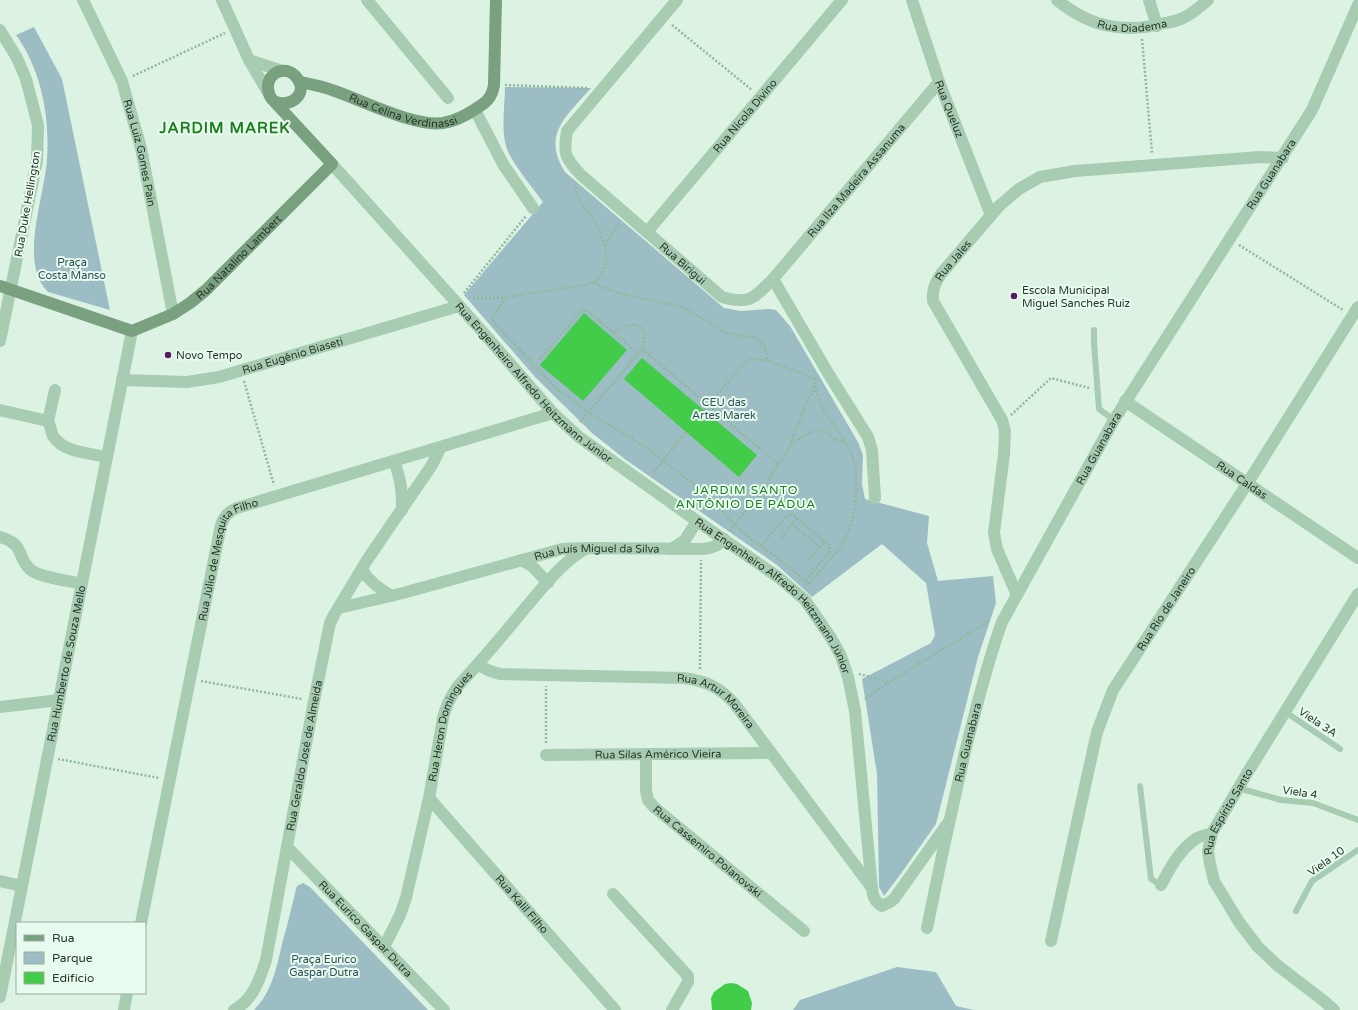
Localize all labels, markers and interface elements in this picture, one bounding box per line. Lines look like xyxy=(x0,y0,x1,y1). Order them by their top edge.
street label: Rua Diadema xyxy=(1096,17,1169,35)
street label: Rua Nícola Divino xyxy=(710,76,780,155)
street label: Rua Queluz xyxy=(932,78,966,140)
street label: Rua Celina Verdinassi xyxy=(347,91,459,130)
street label: Rua Luiz Gomes Pain xyxy=(120,98,158,208)
district label: JARDIM MAREK xyxy=(159,119,290,137)
street label: Rua Ilza Madeira Assanuma xyxy=(805,121,908,240)
street label: Rua Guanabara xyxy=(1244,137,1299,212)
street label: Rua Duke Hellington xyxy=(12,150,43,258)
street label: Rua Natalino Lambert xyxy=(194,212,284,302)
street label: Rua Jales xyxy=(932,238,974,283)
street label: Rua Birigui xyxy=(657,240,709,287)
park label: Praça Costa Manso xyxy=(38,256,106,282)
place label: Escola Municipal Miguel Sanches Ruiz xyxy=(1022,284,1131,310)
marker: Escola Municipal Miguel Sanches Ruiz xyxy=(1009,291,1019,301)
street label: Rua Engenheiro Alfredo Heitzmann Júnior xyxy=(452,300,615,466)
street label: Rua Eugênio Biaseti xyxy=(241,335,344,377)
place label: Novo Tempo xyxy=(176,349,243,362)
marker: Novo Tempo xyxy=(163,350,173,360)
park label: CEU das Artes Marek xyxy=(692,396,756,422)
street label: Rua Guanabara xyxy=(1073,410,1124,487)
street label: Rua Caldas xyxy=(1214,458,1270,502)
district label: JARDIM SANTO ANTÔNIO DE PÁDUA xyxy=(676,483,816,511)
street label: Rua Júlio de Mesquita Filho xyxy=(196,496,260,622)
street label: Rua Engenheiro Alfredo Heitzmann Júnior xyxy=(692,515,853,676)
street label: Rua Luís Miguel da Silva xyxy=(532,542,660,563)
street label: Rua Rio de Janeiro xyxy=(1134,564,1199,653)
street label: Rua Humberto de Souza Mello xyxy=(45,584,89,743)
street label: Rua Heron Domingues xyxy=(426,669,475,783)
street label: Rua Artur Moreira xyxy=(677,672,757,731)
street label: Rua Geraldo José de Almeida xyxy=(284,679,325,832)
street label: Rua Guanabara xyxy=(952,701,984,784)
street label: Viela 3A xyxy=(1296,705,1339,740)
street label: Rua Silas Américo Vieira xyxy=(595,747,721,762)
street label: Rua Espírito Santo xyxy=(1201,766,1256,856)
street label: Viela 4 xyxy=(1282,783,1318,802)
street label: Rua Cassemiro Polanovski xyxy=(650,803,764,900)
street label: Viela 10 xyxy=(1305,844,1347,879)
street label: Rua Kalil Filho xyxy=(492,872,551,937)
street label: Rua Eurico Gaspar Dutra xyxy=(316,878,415,980)
legend xyxy=(16,922,146,994)
text: Rua xyxy=(52,931,75,945)
text: Parque xyxy=(52,951,93,965)
park label: Praça Eurico Gaspar Dutra xyxy=(289,953,359,979)
text: Edifício xyxy=(52,971,94,985)

